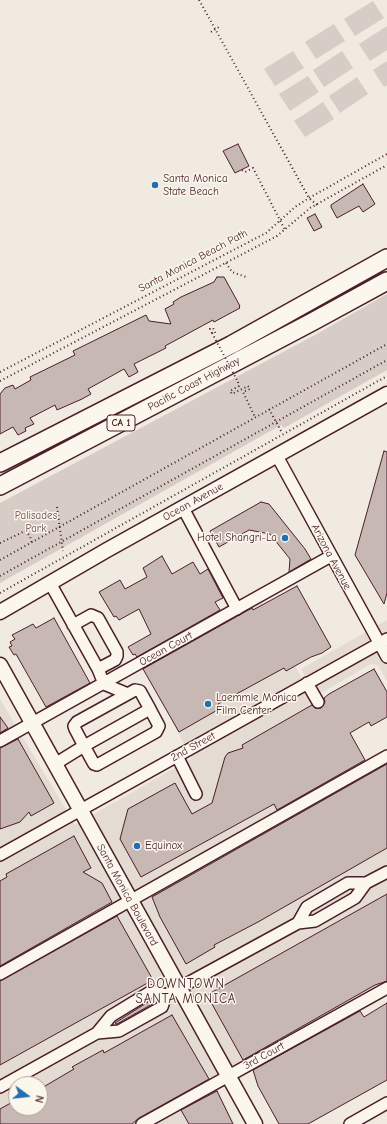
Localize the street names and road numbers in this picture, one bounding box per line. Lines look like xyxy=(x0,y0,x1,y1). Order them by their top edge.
street label: Santa Monica Beach Path xyxy=(136,227,250,295)
street label: Pacific Coast Highway xyxy=(146,354,242,414)
road number: CA 1 xyxy=(107,415,135,431)
street label: Ocean Avenue xyxy=(161,480,225,524)
street label: Arizona Avenue xyxy=(308,522,354,592)
street label: Ocean Court xyxy=(137,629,195,669)
street label: 2nd Street xyxy=(168,729,218,765)
street label: Santa Monica Boulevard xyxy=(94,842,160,948)
street label: 3rd Court xyxy=(241,1039,287,1073)

